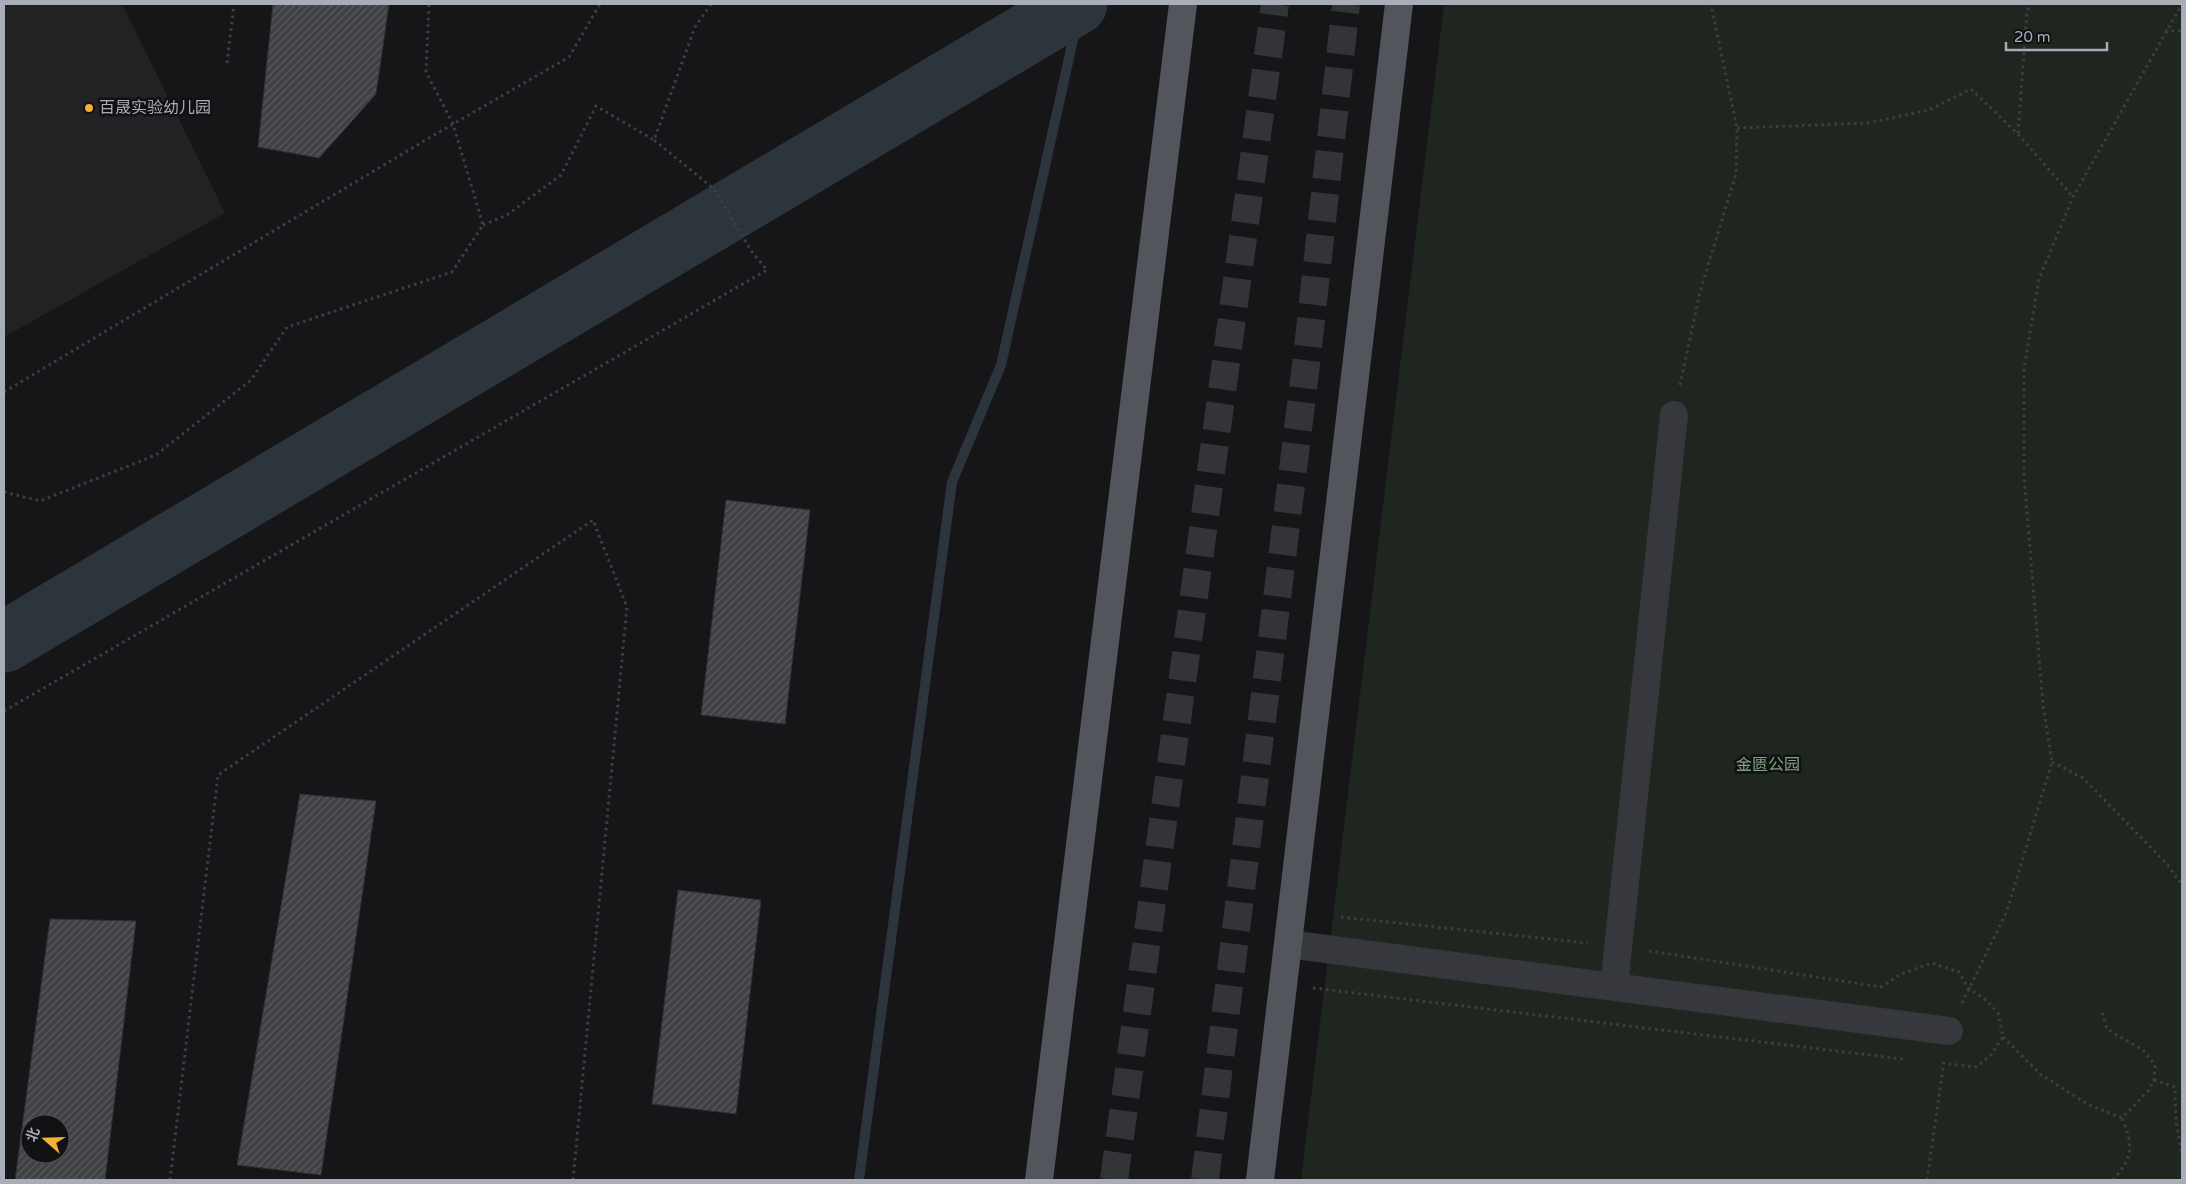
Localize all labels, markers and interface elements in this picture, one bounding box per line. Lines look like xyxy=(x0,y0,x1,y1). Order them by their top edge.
scale bar xyxy=(2006,20,2107,52)
text: 20 m xyxy=(2014,28,2051,46)
place label: 百晟实验幼儿园 xyxy=(99,98,211,118)
marker: 百晟实验幼儿园 xyxy=(83,102,95,114)
park label: 金匮公园 xyxy=(1736,755,1800,775)
north arrow xyxy=(20,1114,70,1164)
text: 北 xyxy=(23,1125,44,1144)

